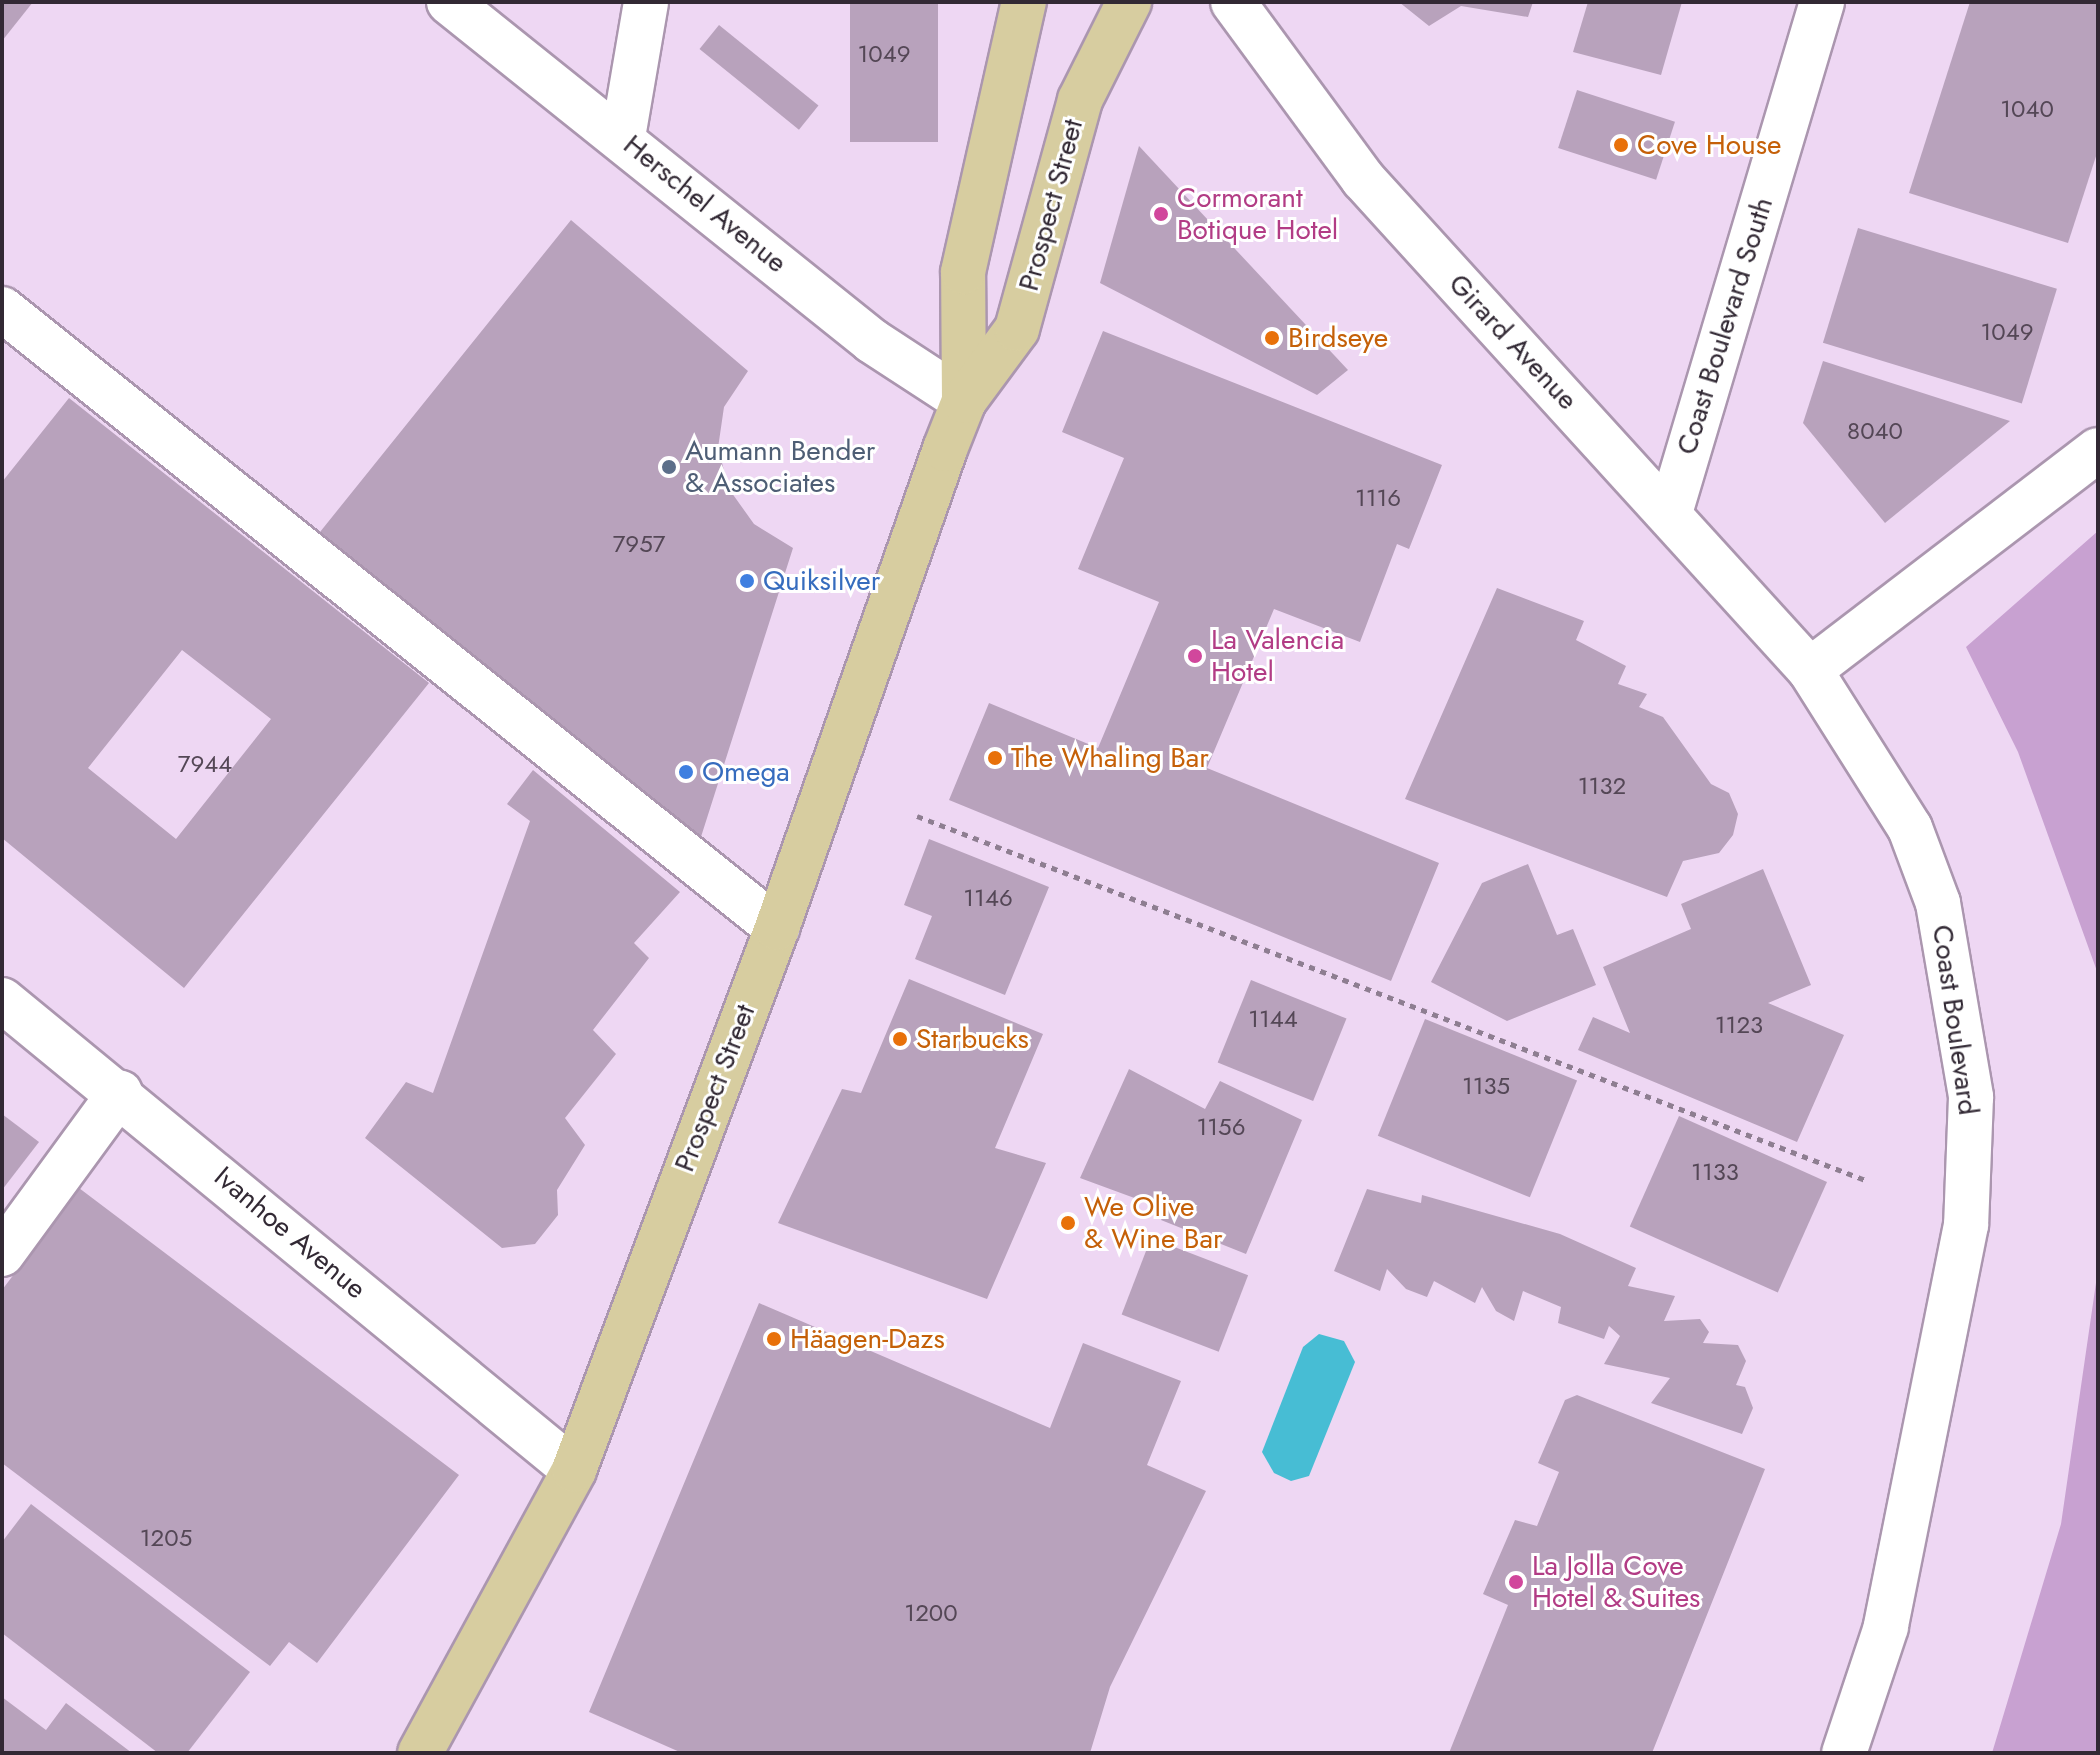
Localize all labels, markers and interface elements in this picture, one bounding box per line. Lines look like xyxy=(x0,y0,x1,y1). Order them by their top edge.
house number: 1049 xyxy=(857,40,911,68)
house number: 1040 xyxy=(2000,95,2054,123)
street label: Prospect Street xyxy=(1012,116,1090,294)
street label: Herschel Avenue xyxy=(617,128,793,280)
place label: Cove House xyxy=(1637,128,1781,162)
marker: Cove House xyxy=(1612,136,1630,154)
place label: Cormorant Botique Hotel xyxy=(1177,181,1338,247)
street label: Coast Boulevard South xyxy=(1670,193,1780,459)
marker: Cormorant Botique Hotel xyxy=(1152,205,1170,223)
street label: Girard Avenue xyxy=(1442,267,1584,417)
house number: 1049 xyxy=(1980,318,2034,346)
place label: Birdseye xyxy=(1288,321,1388,355)
marker: Birdseye xyxy=(1263,329,1281,347)
house number: 8040 xyxy=(1847,417,1903,445)
place label: Aumann Bender & Associates xyxy=(685,434,875,500)
marker: Aumann Bender & Associates xyxy=(660,458,678,476)
house number: 1116 xyxy=(1355,484,1401,512)
house number: 7957 xyxy=(613,530,665,558)
place label: Quiksilver xyxy=(763,564,880,598)
marker: Quiksilver xyxy=(738,572,756,590)
place label: La Valencia Hotel xyxy=(1211,623,1344,689)
marker: La Valencia Hotel xyxy=(1186,647,1204,665)
place label: The Whaling Bar xyxy=(1011,741,1209,775)
marker: The Whaling Bar xyxy=(986,749,1004,767)
house number: 7944 xyxy=(178,750,232,778)
place label: Omega xyxy=(702,755,790,789)
marker: Omega xyxy=(677,763,695,781)
house number: 1132 xyxy=(1578,772,1626,800)
house number: 1146 xyxy=(963,884,1013,912)
street label: Coast Boulevard xyxy=(1925,923,1985,1117)
street label: Prospect Street xyxy=(668,1000,762,1176)
house number: 1144 xyxy=(1248,1005,1298,1033)
house number: 1123 xyxy=(1715,1011,1763,1039)
place label: Starbucks xyxy=(916,1022,1029,1056)
marker: Starbucks xyxy=(891,1030,909,1048)
house number: 1135 xyxy=(1462,1072,1510,1100)
house number: 1156 xyxy=(1197,1113,1245,1141)
house number: 1133 xyxy=(1691,1158,1739,1186)
street label: Ivanhoe Avenue xyxy=(207,1160,373,1306)
place label: We Olive & Wine Bar xyxy=(1084,1190,1223,1256)
marker: We Olive & Wine Bar xyxy=(1059,1214,1077,1232)
place label: Häagen-Dazs xyxy=(790,1322,945,1356)
marker: Häagen-Dazs xyxy=(765,1330,783,1348)
house number: 1205 xyxy=(140,1524,192,1552)
place label: La Jolla Cove Hotel & Suites xyxy=(1532,1549,1700,1615)
marker: La Jolla Cove Hotel & Suites xyxy=(1507,1573,1525,1591)
house number: 1200 xyxy=(904,1599,958,1627)

